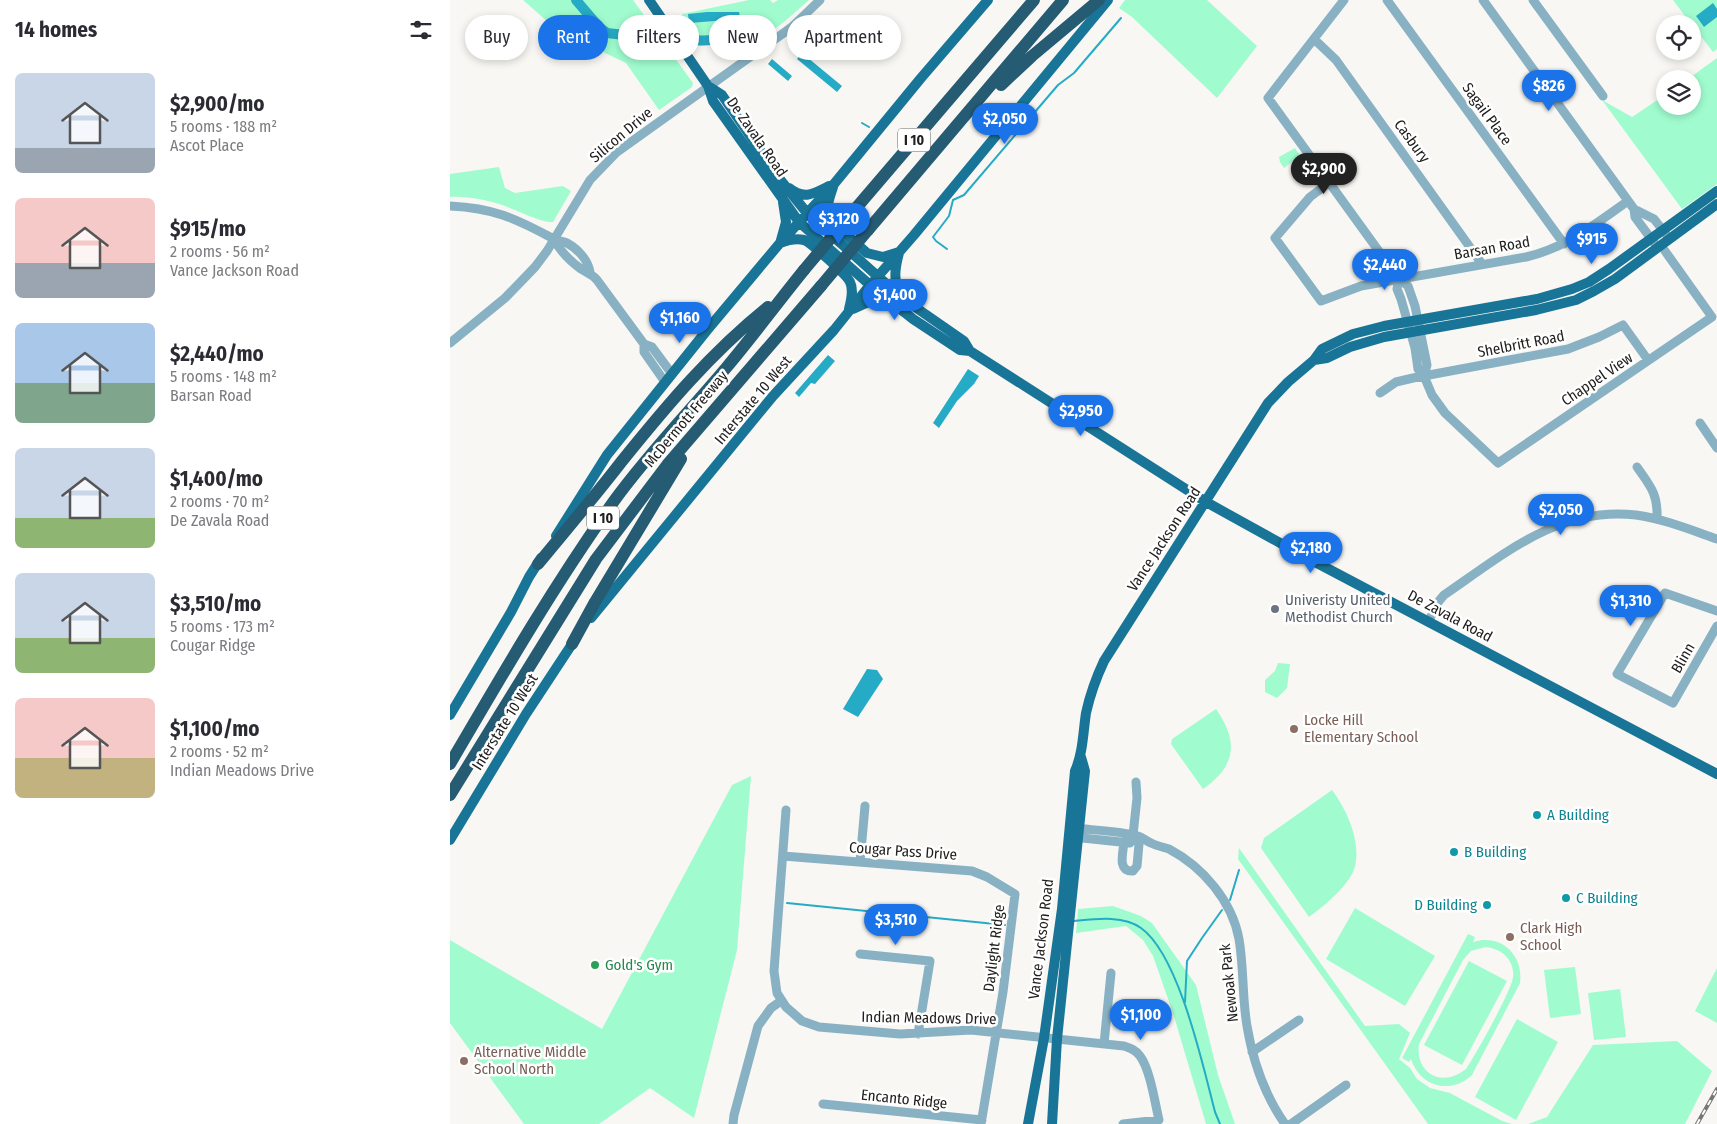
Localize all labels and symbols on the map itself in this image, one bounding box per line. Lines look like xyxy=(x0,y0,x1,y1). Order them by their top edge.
pin: $826 xyxy=(1519,70,1579,112)
street label: Sagail Place xyxy=(1458,79,1516,149)
street label: De Zavala Road xyxy=(723,94,791,180)
pin: $2,050 xyxy=(964,102,1046,145)
street label: Silicon Drive xyxy=(586,104,656,166)
street label: Casbury xyxy=(1390,116,1434,166)
road number: I 10 xyxy=(898,128,930,152)
pin: $2,900 xyxy=(1283,152,1365,195)
pin: $3,120 xyxy=(798,202,880,245)
pin: $915 xyxy=(1562,222,1622,265)
street label: Barsan Road xyxy=(1453,232,1531,264)
pin: $2,440 xyxy=(1344,248,1426,291)
pin: $1,400 xyxy=(854,278,936,321)
pin: $1,160 xyxy=(639,302,721,344)
street label: Shelbritt Road xyxy=(1476,327,1566,361)
street label: Chappel View xyxy=(1558,348,1636,409)
street label: Interstate 10 West xyxy=(711,352,795,448)
street label: McDermott Freeway xyxy=(640,367,732,471)
pin: $2,950 xyxy=(1040,394,1122,437)
street label: Vance Jackson Road xyxy=(1124,483,1204,595)
pin: $2,050 xyxy=(1520,494,1602,536)
road number: I 10 xyxy=(587,506,619,530)
pin: $2,180 xyxy=(1270,532,1352,574)
pin: $1,310 xyxy=(1590,584,1672,627)
street label: De Zavala Road xyxy=(1405,586,1495,646)
place label: Univeristy United Methodist Church xyxy=(1285,591,1393,626)
marker: Univeristy United Methodist Church xyxy=(1269,603,1281,615)
street label: Blinn xyxy=(1667,640,1699,676)
street label: Interstate 10 West xyxy=(468,670,542,773)
place label: Locke Hill Elementary School xyxy=(1304,711,1418,746)
marker: Locke Hill Elementary School xyxy=(1288,723,1300,735)
place label: A Building xyxy=(1547,806,1609,824)
marker: A Building xyxy=(1531,809,1543,821)
street label: Cougar Pass Drive xyxy=(848,838,958,864)
place label: B Building xyxy=(1464,843,1526,861)
marker: B Building xyxy=(1448,846,1460,858)
street label: Vance Jackson Road xyxy=(1025,878,1057,1000)
place label: C Building xyxy=(1576,889,1638,907)
marker: C Building xyxy=(1560,892,1572,904)
place label: D Building xyxy=(1414,896,1477,914)
marker: D Building xyxy=(1481,899,1493,911)
street label: Daylight Ridge xyxy=(980,903,1008,993)
pin: $3,510 xyxy=(855,904,937,946)
place label: Clark High School xyxy=(1520,919,1582,954)
marker: Clark High School xyxy=(1504,931,1516,943)
street label: Newoak Park xyxy=(1216,943,1242,1023)
place label: Gold's Gym xyxy=(605,956,673,974)
marker: Gold's Gym xyxy=(589,959,601,971)
pin: $1,100 xyxy=(1100,998,1182,1041)
street label: Indian Meadows Drive xyxy=(861,1008,997,1028)
place label: Alternative Middle School North xyxy=(474,1043,587,1078)
marker: Alternative Middle School North xyxy=(458,1055,470,1067)
street label: Encanto Ridge xyxy=(860,1086,948,1112)

